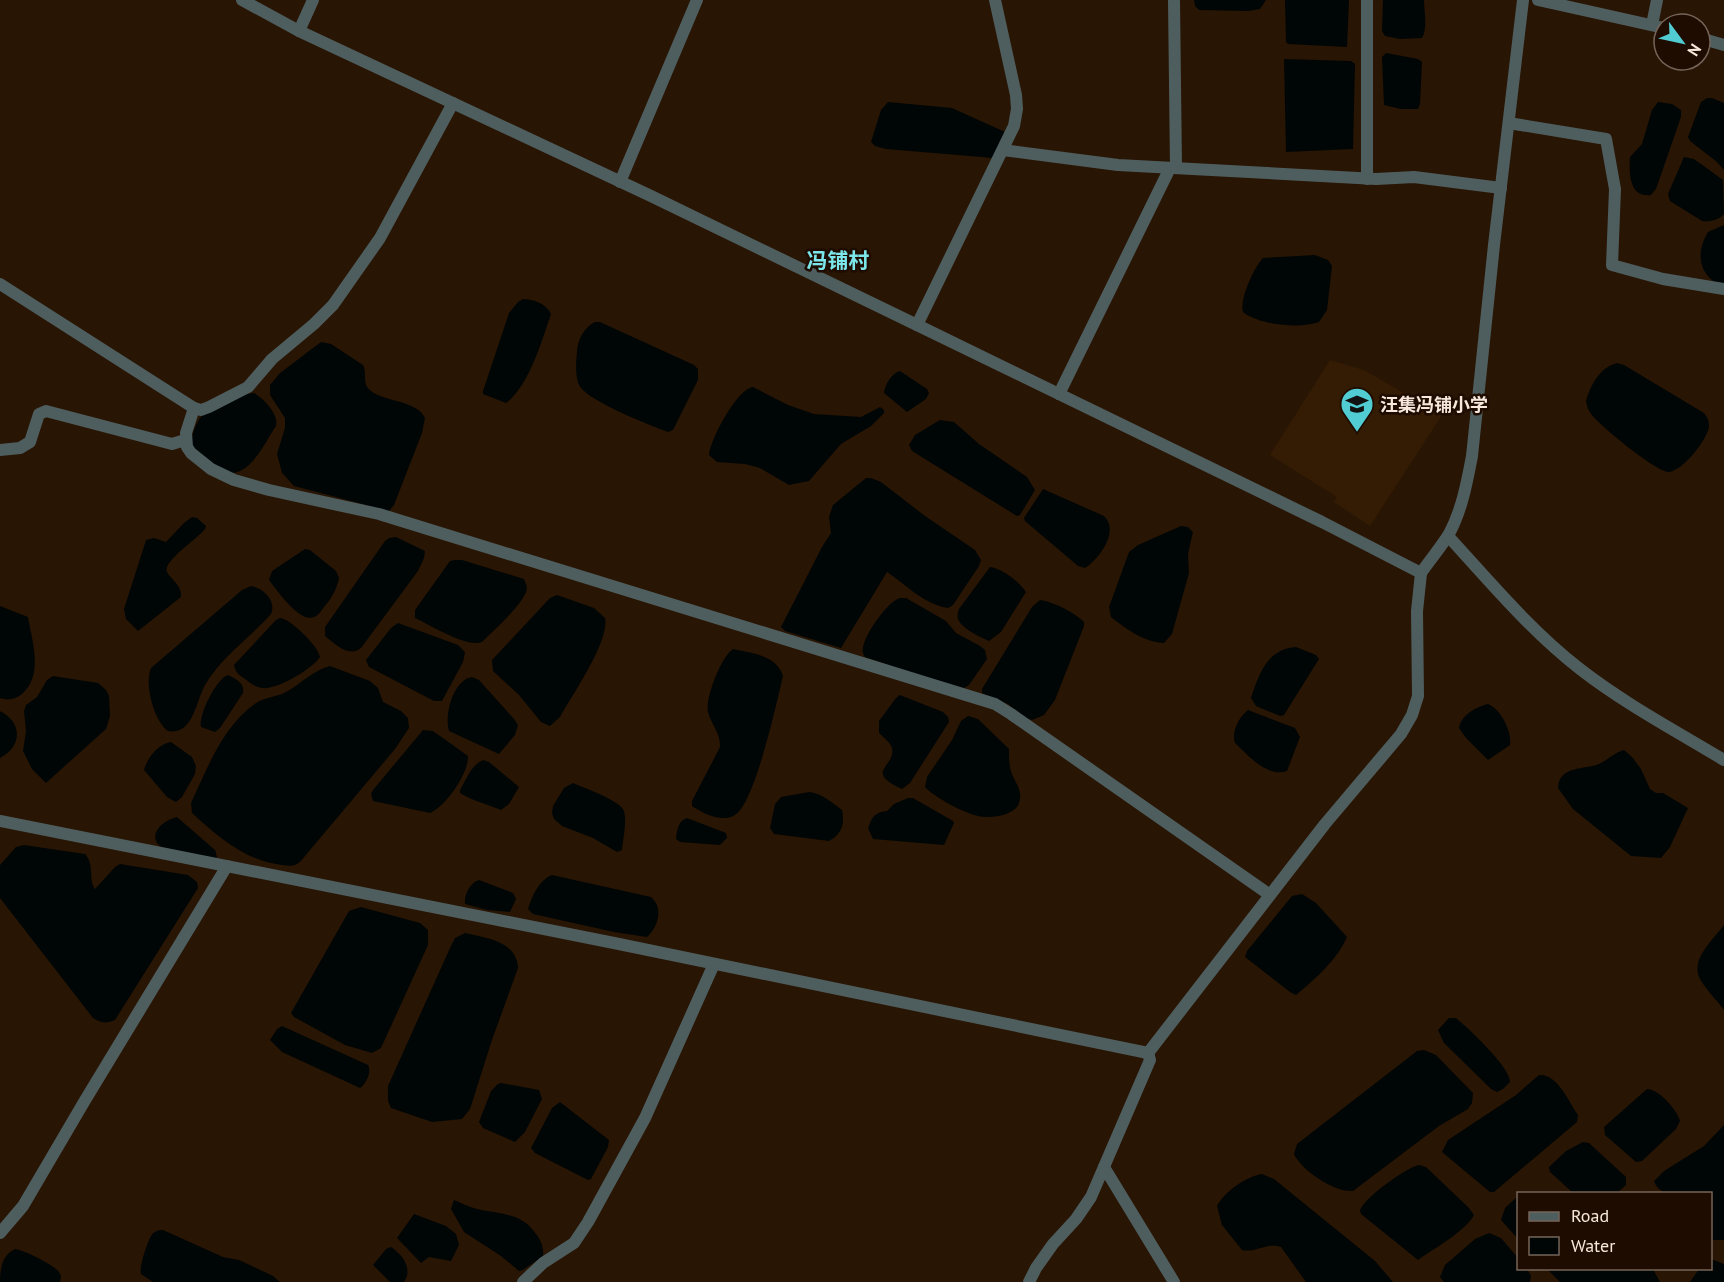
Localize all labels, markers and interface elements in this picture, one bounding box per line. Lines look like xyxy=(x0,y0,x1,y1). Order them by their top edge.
north arrow xyxy=(1652,12,1712,72)
text: N xyxy=(1683,40,1706,60)
district label: 冯铺村 xyxy=(807,247,870,274)
school or university icon: 汪集冯铺小学 xyxy=(1339,386,1375,433)
place label: 汪集冯铺小学 xyxy=(1380,393,1488,416)
legend xyxy=(1517,1192,1712,1270)
text: Road xyxy=(1571,1204,1609,1227)
text: Water xyxy=(1571,1234,1615,1257)

